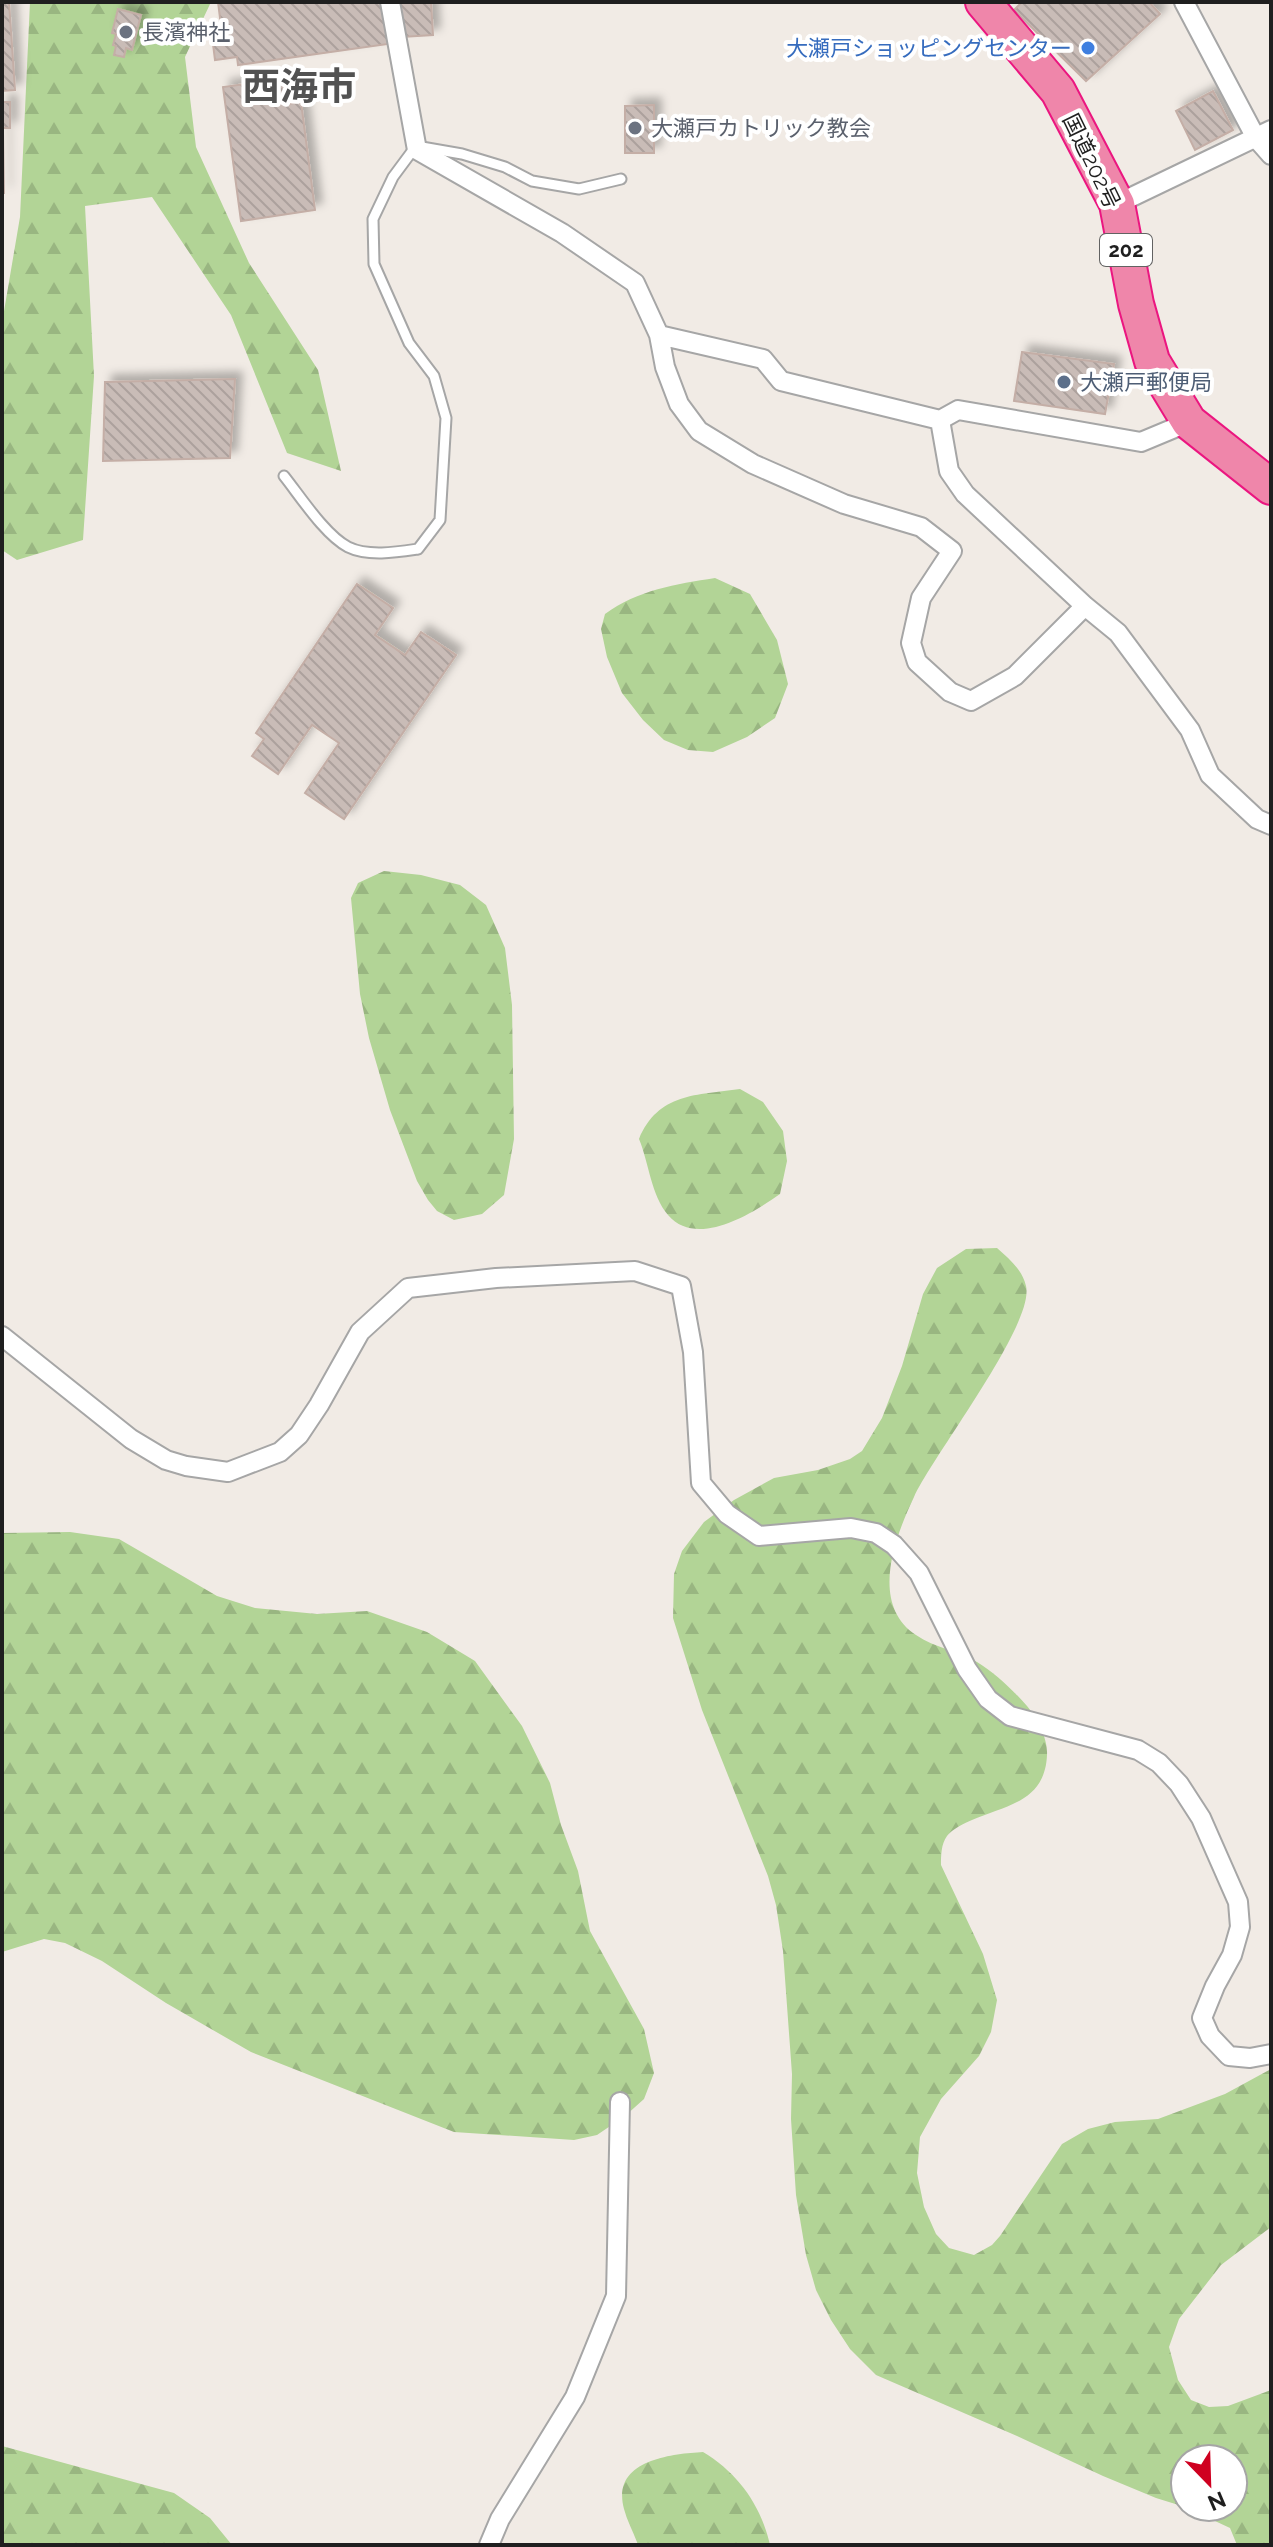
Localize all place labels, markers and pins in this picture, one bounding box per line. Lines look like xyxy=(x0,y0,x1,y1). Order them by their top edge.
place label: 長濱神社 xyxy=(142,19,230,45)
marker: 長濱神社 xyxy=(117,23,135,41)
place label: 大瀬戸ショッピングセンター xyxy=(786,35,1072,61)
marker: 大瀬戸ショッピングセンター xyxy=(1079,39,1097,57)
place label: 大瀬戸カトリック教会 xyxy=(651,115,871,141)
marker: 大瀬戸カトリック教会 xyxy=(626,119,644,137)
place label: 大瀬戸郵便局 xyxy=(1080,369,1212,395)
marker: 大瀬戸郵便局 xyxy=(1055,373,1073,391)

